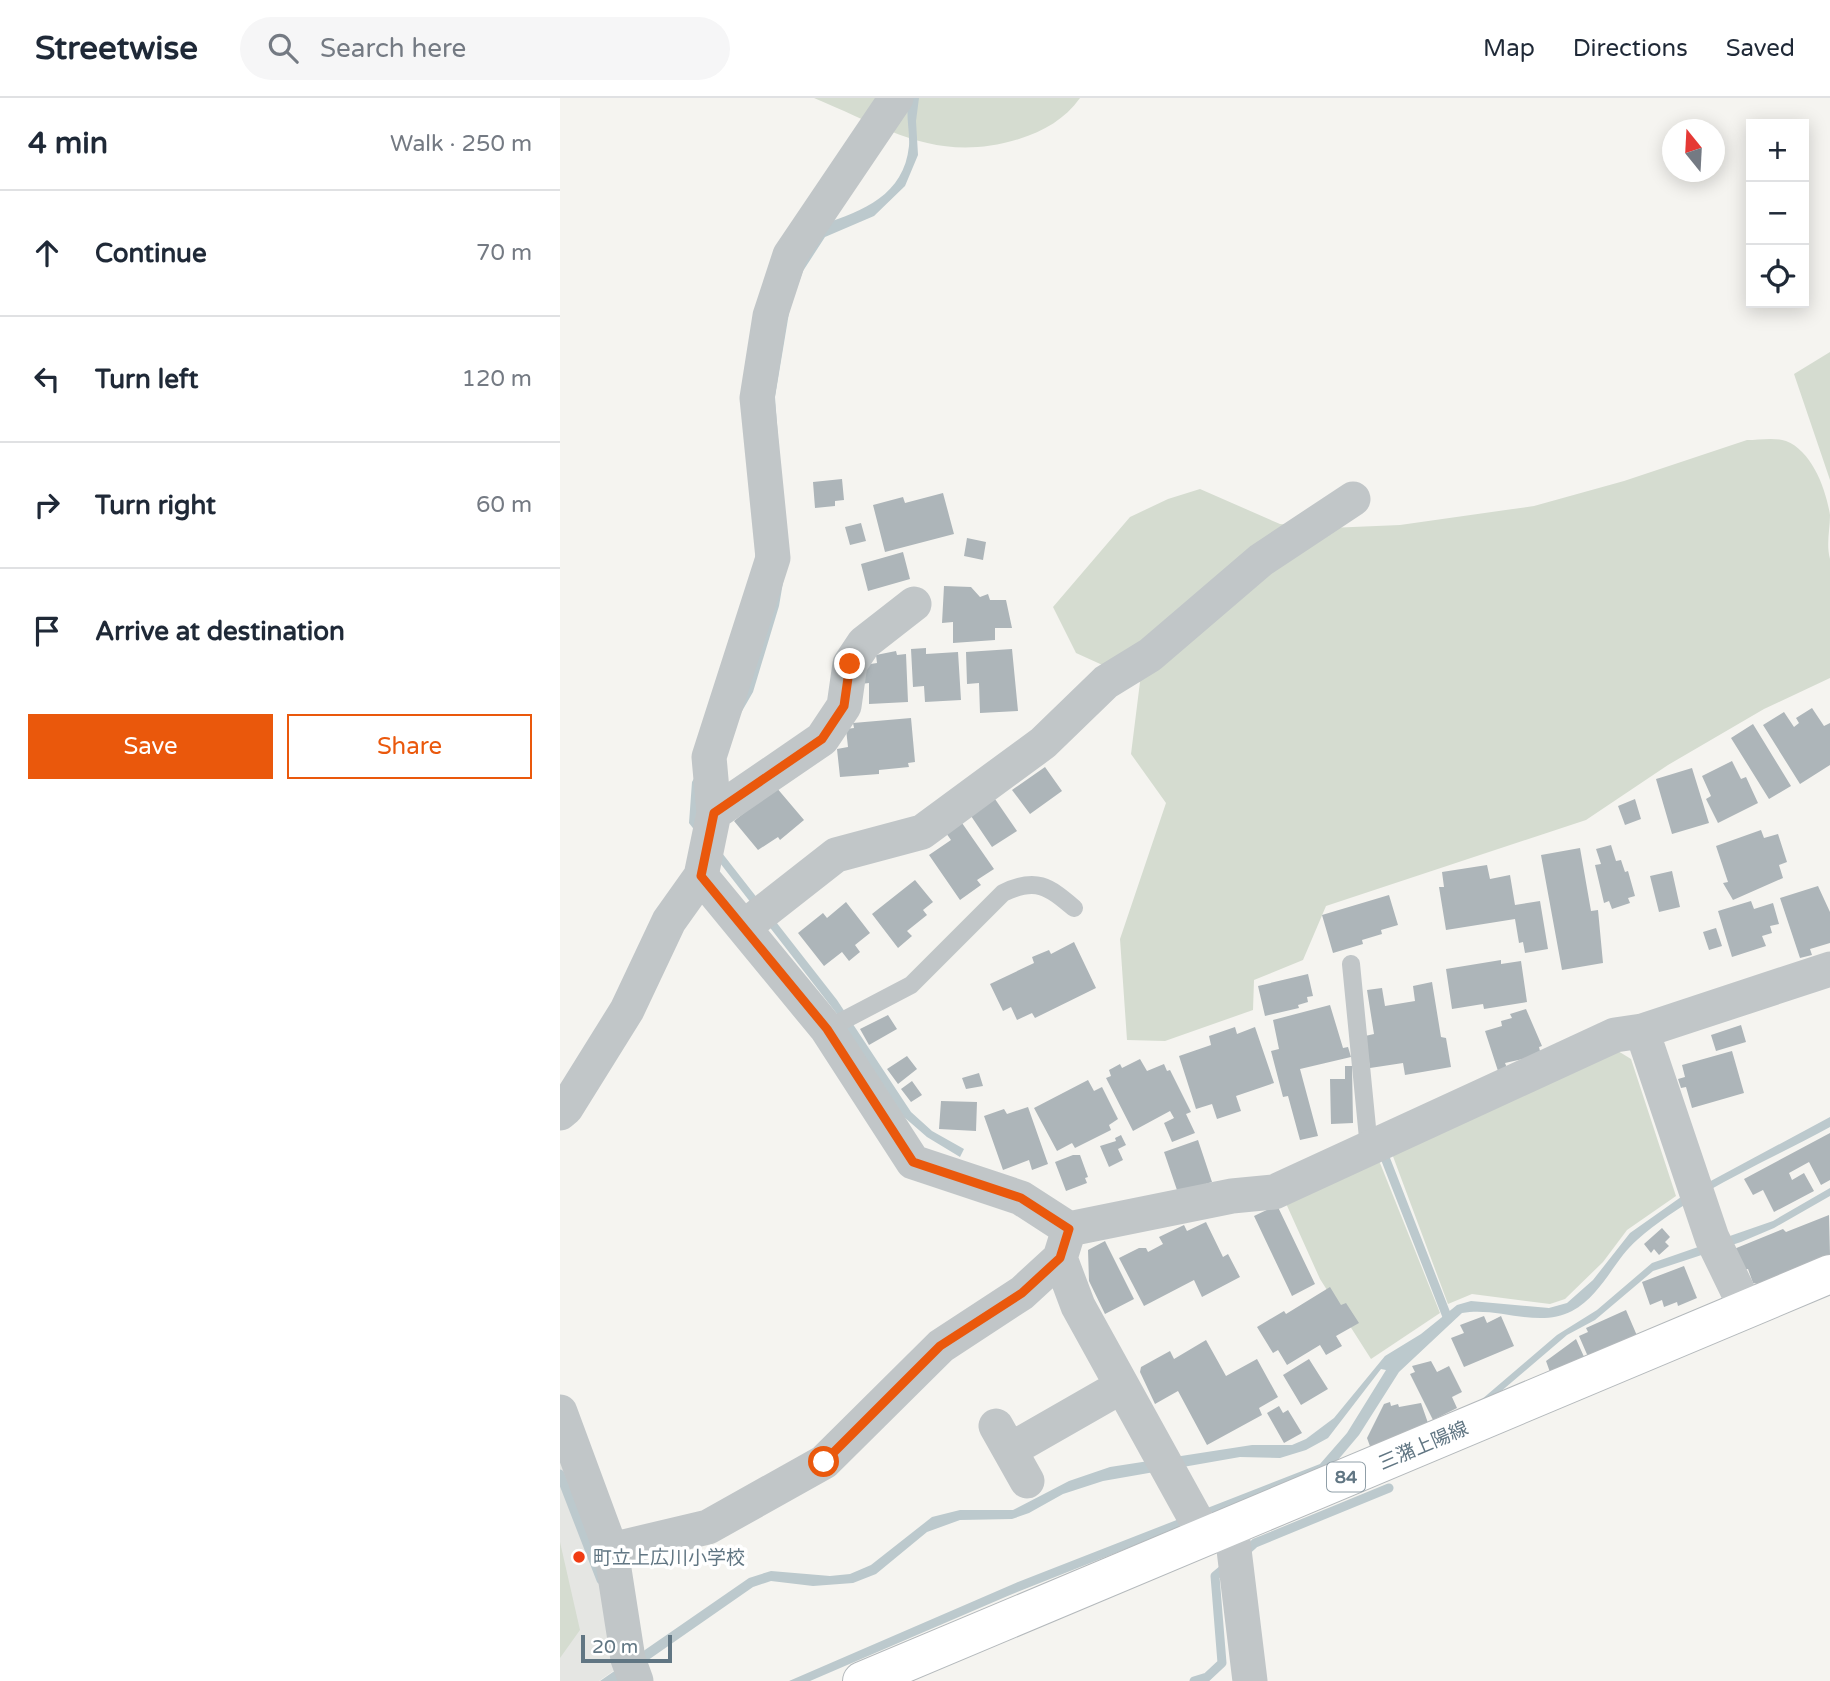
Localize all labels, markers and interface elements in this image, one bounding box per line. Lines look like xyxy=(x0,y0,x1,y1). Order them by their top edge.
search box xyxy=(240,17,730,80)
text: Streetwise xyxy=(35,29,198,68)
icon: search xyxy=(264,29,302,67)
text: Search here xyxy=(320,33,466,64)
text: Map xyxy=(1483,34,1535,63)
text: Directions xyxy=(1573,34,1688,63)
text: Saved xyxy=(1726,34,1795,63)
north arrow xyxy=(1662,119,1725,182)
map controls xyxy=(1746,119,1809,308)
button: + xyxy=(1746,119,1809,182)
text: 4 min xyxy=(28,125,108,162)
text: Walk · 250 m xyxy=(390,130,532,158)
button: − xyxy=(1746,182,1809,245)
icon: ahead xyxy=(28,234,66,272)
text: Continue xyxy=(95,238,207,269)
text: 70 m xyxy=(476,239,532,267)
button: locate xyxy=(1746,245,1809,308)
icon: left xyxy=(28,360,66,398)
text: Turn left xyxy=(95,364,198,395)
text: 120 m xyxy=(462,365,532,393)
icon: right xyxy=(28,486,66,524)
text: Turn right xyxy=(95,490,216,521)
text: 60 m xyxy=(476,491,532,519)
icon: arrive xyxy=(28,612,66,650)
text: Arrive at destination xyxy=(95,616,345,647)
route end xyxy=(834,648,865,679)
button: Save xyxy=(28,714,273,779)
button: Share xyxy=(287,714,532,779)
street label: 三潴上陽線 xyxy=(1375,1417,1471,1475)
route start xyxy=(808,1446,839,1477)
road number: 84 xyxy=(1327,1462,1365,1492)
place label: 町立上広川小学校 xyxy=(593,1547,745,1569)
marker: 町立上広川小学校 xyxy=(571,1549,587,1565)
scale bar xyxy=(581,1632,672,1664)
text: 20 m xyxy=(592,1636,638,1658)

